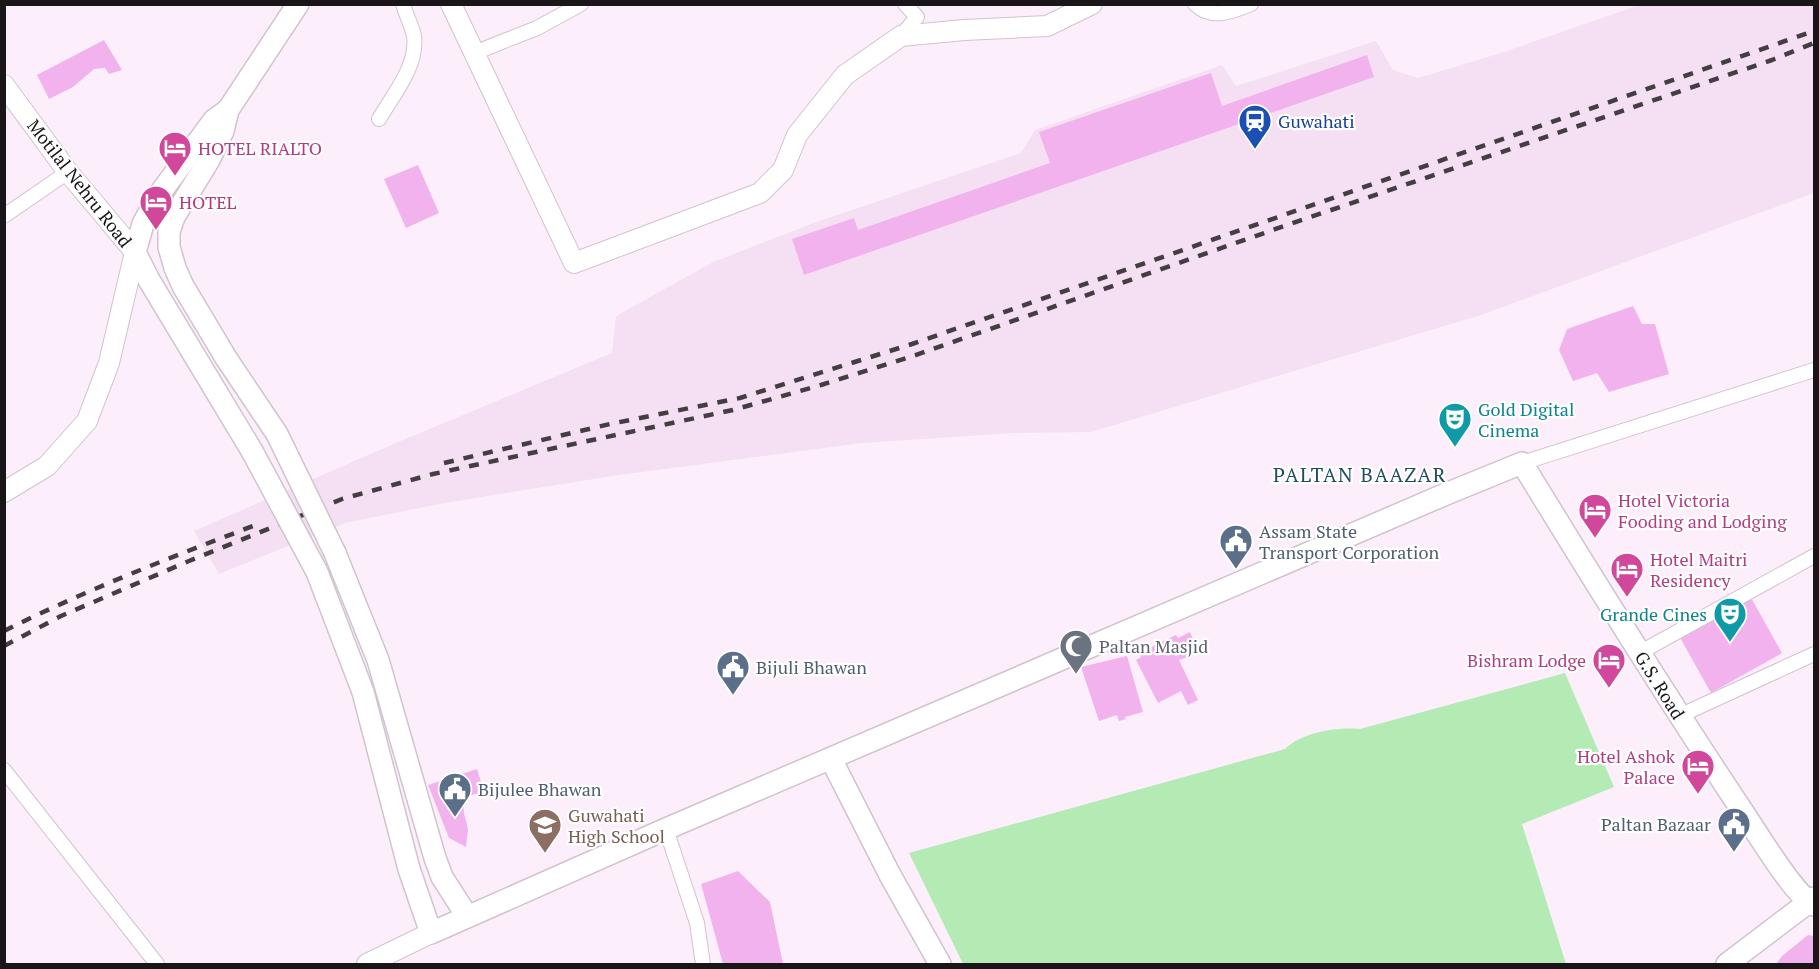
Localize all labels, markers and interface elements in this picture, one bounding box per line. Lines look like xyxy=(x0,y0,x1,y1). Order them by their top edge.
station icon: Guwahati xyxy=(1237,103,1273,150)
place label: Guwahati xyxy=(1278,109,1355,133)
street label: Motilal Nehru Road xyxy=(22,114,138,252)
hotel icon: HOTEL RIALTO xyxy=(157,130,193,177)
place label: HOTEL RIALTO xyxy=(198,136,322,160)
hotel icon: HOTEL xyxy=(138,184,174,231)
place label: HOTEL xyxy=(179,190,237,214)
place label: Gold Digital Cinema xyxy=(1478,397,1574,442)
theatre icon: Gold Digital Cinema xyxy=(1437,401,1473,448)
district label: PALTAN BAAZAR xyxy=(1273,461,1447,488)
place label: Hotel Victoria Fooding and Lodging xyxy=(1618,488,1787,533)
hotel icon: Hotel Victoria Fooding and Lodging xyxy=(1577,492,1613,539)
place label: Assam State Transport Corporation xyxy=(1259,519,1439,564)
public building icon: Assam State Transport Corporation xyxy=(1218,523,1254,570)
place label: Hotel Maitri Residency xyxy=(1650,547,1748,592)
hotel icon: Hotel Maitri Residency xyxy=(1609,551,1645,598)
theatre icon: Grande Cines xyxy=(1712,596,1748,643)
place label: Grande Cines xyxy=(1600,602,1707,626)
mosque icon: Paltan Masjid xyxy=(1058,628,1094,675)
place label: Paltan Masjid xyxy=(1099,634,1208,658)
hotel icon: Bishram Lodge xyxy=(1591,642,1627,689)
street label: G.S. Road xyxy=(1630,646,1690,724)
place label: Bishram Lodge xyxy=(1467,648,1586,672)
public building icon: Bijuli Bhawan xyxy=(715,649,751,696)
place label: Bijuli Bhawan xyxy=(756,655,867,679)
place label: Hotel Ashok Palace xyxy=(1577,744,1676,789)
hotel icon: Hotel Ashok Palace xyxy=(1680,748,1716,795)
public building icon: Bijulee Bhawan xyxy=(437,771,473,818)
place label: Bijulee Bhawan xyxy=(478,777,602,801)
place label: Guwahati High School xyxy=(568,803,665,848)
public building icon: Paltan Bazaar xyxy=(1716,806,1752,853)
school or university icon: Guwahati High School xyxy=(527,807,563,854)
place label: Paltan Bazaar xyxy=(1601,812,1711,836)

